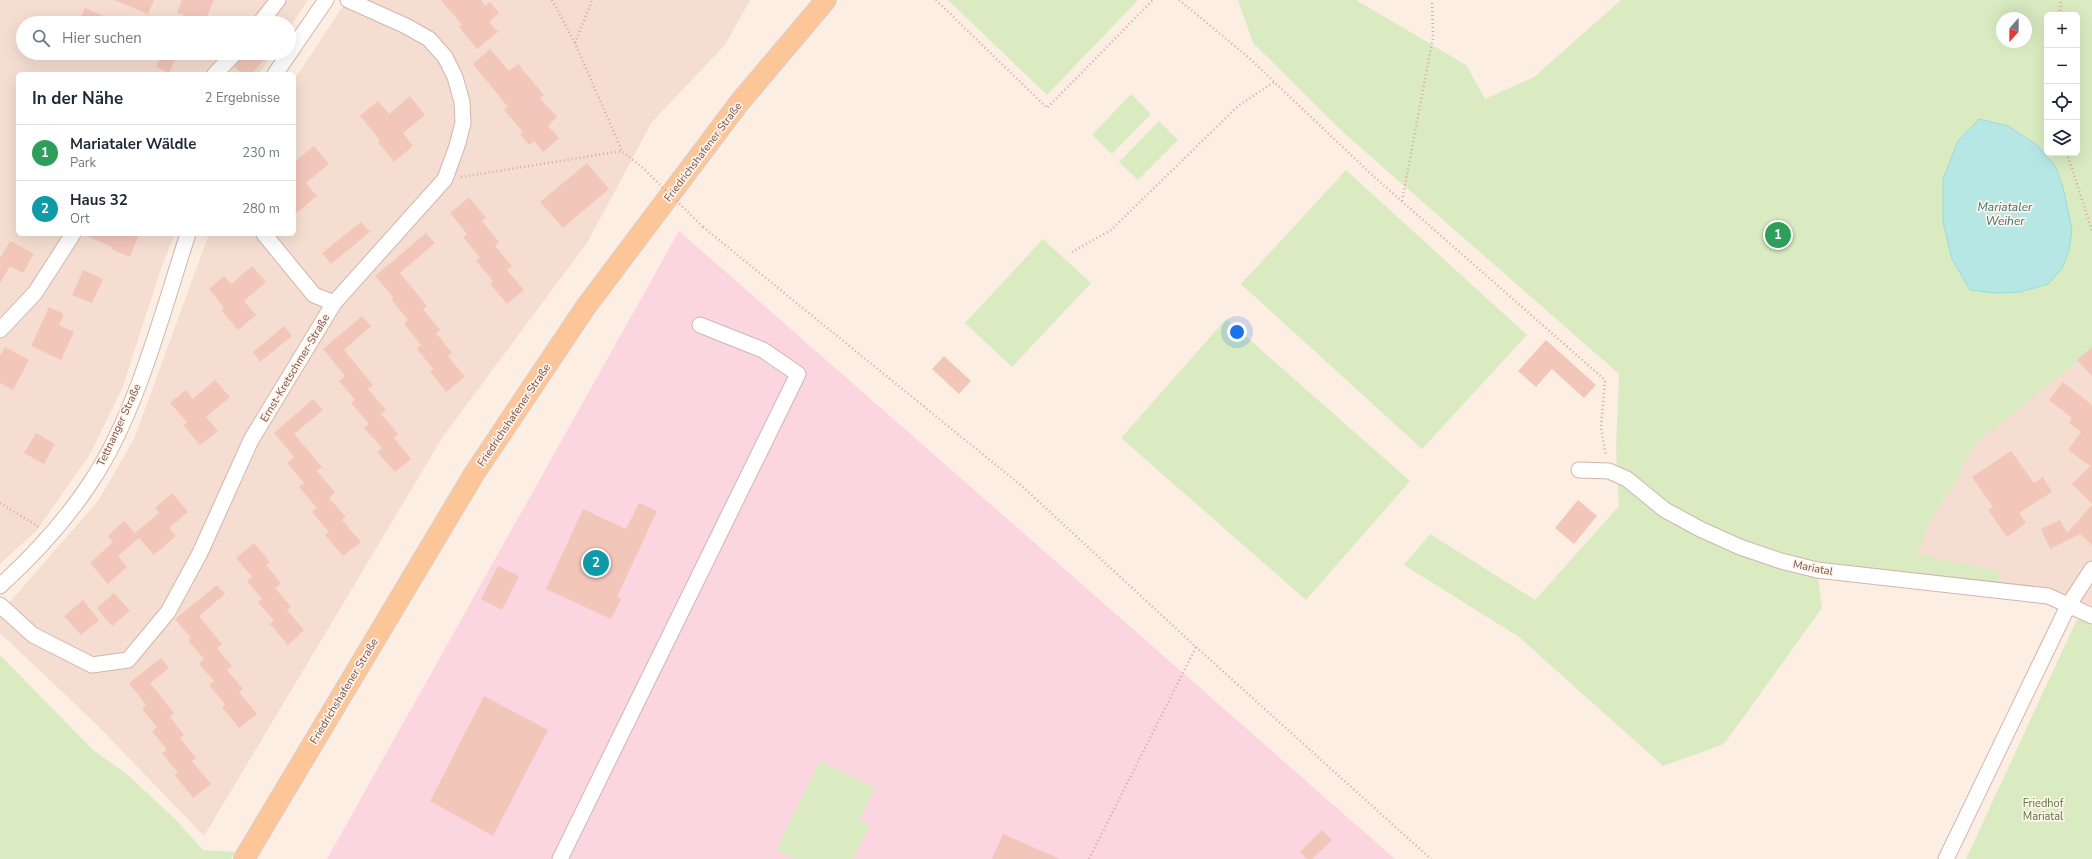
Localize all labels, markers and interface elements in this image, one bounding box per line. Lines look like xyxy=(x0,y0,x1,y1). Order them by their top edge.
north arrow xyxy=(1996,12,2032,48)
map controls xyxy=(2044,12,2080,156)
button: + xyxy=(2044,12,2080,48)
search box xyxy=(16,16,296,60)
icon: search xyxy=(30,27,52,49)
text: Hier suchen xyxy=(62,28,142,48)
button: − xyxy=(2044,48,2080,84)
button: locate xyxy=(2044,84,2080,120)
text: In der Nähe xyxy=(32,87,123,110)
text: 2 Ergebnisse xyxy=(205,89,280,107)
street label: Friedrichshafener Straße xyxy=(661,99,745,205)
button: layers xyxy=(2044,120,2080,156)
text: Mariataler Wäldle xyxy=(70,134,196,154)
text: 1 xyxy=(41,144,49,162)
text: 230 m xyxy=(242,144,280,162)
text: Park xyxy=(70,154,96,172)
text: Haus 32 xyxy=(70,190,128,210)
water label: Mariataler Weiher xyxy=(1978,199,2033,229)
text: 2 xyxy=(41,200,49,218)
text: 280 m xyxy=(242,200,280,218)
text: Ort xyxy=(70,210,90,228)
pin: 1 xyxy=(1765,220,1791,250)
street label: Ernst-Kretschmer-Straße xyxy=(257,311,333,425)
your location xyxy=(1227,322,1247,342)
street label: Friedrichshafener Straße xyxy=(474,361,554,469)
street label: Tettnanger Straße xyxy=(93,381,145,469)
pin: 2 xyxy=(583,548,609,578)
street label: Mariatal xyxy=(1792,557,1835,579)
street label: Friedrichshafener Straße xyxy=(306,635,382,747)
park label: Friedhof Mariatal xyxy=(2023,796,2064,824)

